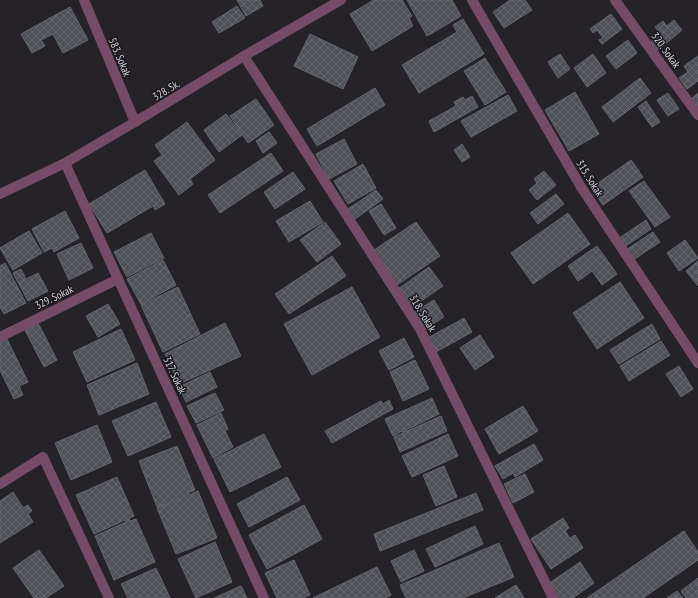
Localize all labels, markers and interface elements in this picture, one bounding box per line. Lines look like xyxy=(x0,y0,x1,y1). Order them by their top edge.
street label: 320. Sokak xyxy=(648,29,684,71)
street label: 583. Sokak xyxy=(106,35,135,79)
street label: 328. Sk. xyxy=(150,76,182,104)
street label: 315. Sokak xyxy=(573,157,607,200)
street label: 329. Sokak xyxy=(33,281,76,312)
street label: 318. Sokak xyxy=(406,292,440,335)
street label: 317. Sokak xyxy=(160,354,190,397)

